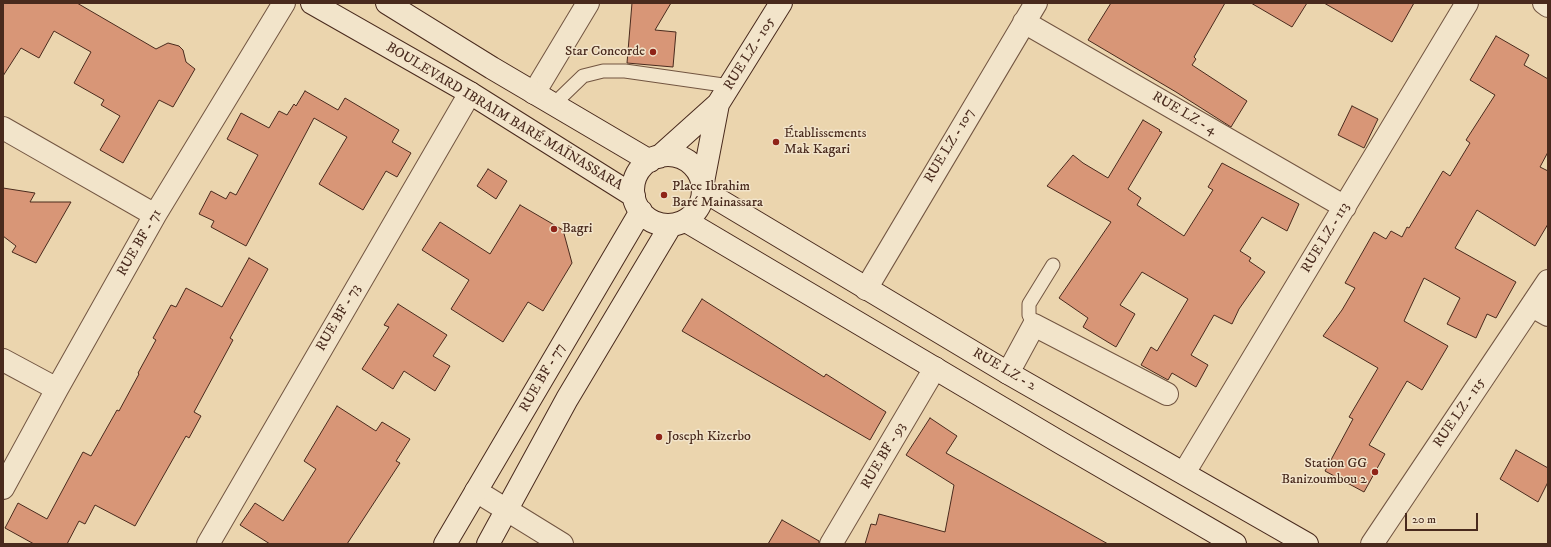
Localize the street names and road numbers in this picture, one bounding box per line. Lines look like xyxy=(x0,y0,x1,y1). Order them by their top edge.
street label: RUE LZ - 105 xyxy=(721,14,779,94)
street label: BOULEVARD IBRAIM BARÉ MAÏNASSARA xyxy=(383,39,625,195)
street label: RUE LZ - 4 xyxy=(1149,89,1219,139)
street label: RUE LZ - 107 xyxy=(921,106,979,186)
street label: RUE LZ - 113 xyxy=(1298,200,1354,276)
street label: RUE BF - 71 xyxy=(114,207,166,279)
street label: RUE BF - 73 xyxy=(313,282,365,354)
street label: RUE BF - 77 xyxy=(517,341,569,415)
street label: RUE LZ - 2 xyxy=(969,345,1039,395)
street label: RUE LZ - 115 xyxy=(1430,375,1490,451)
street label: RUE BF - 93 xyxy=(858,420,910,492)

